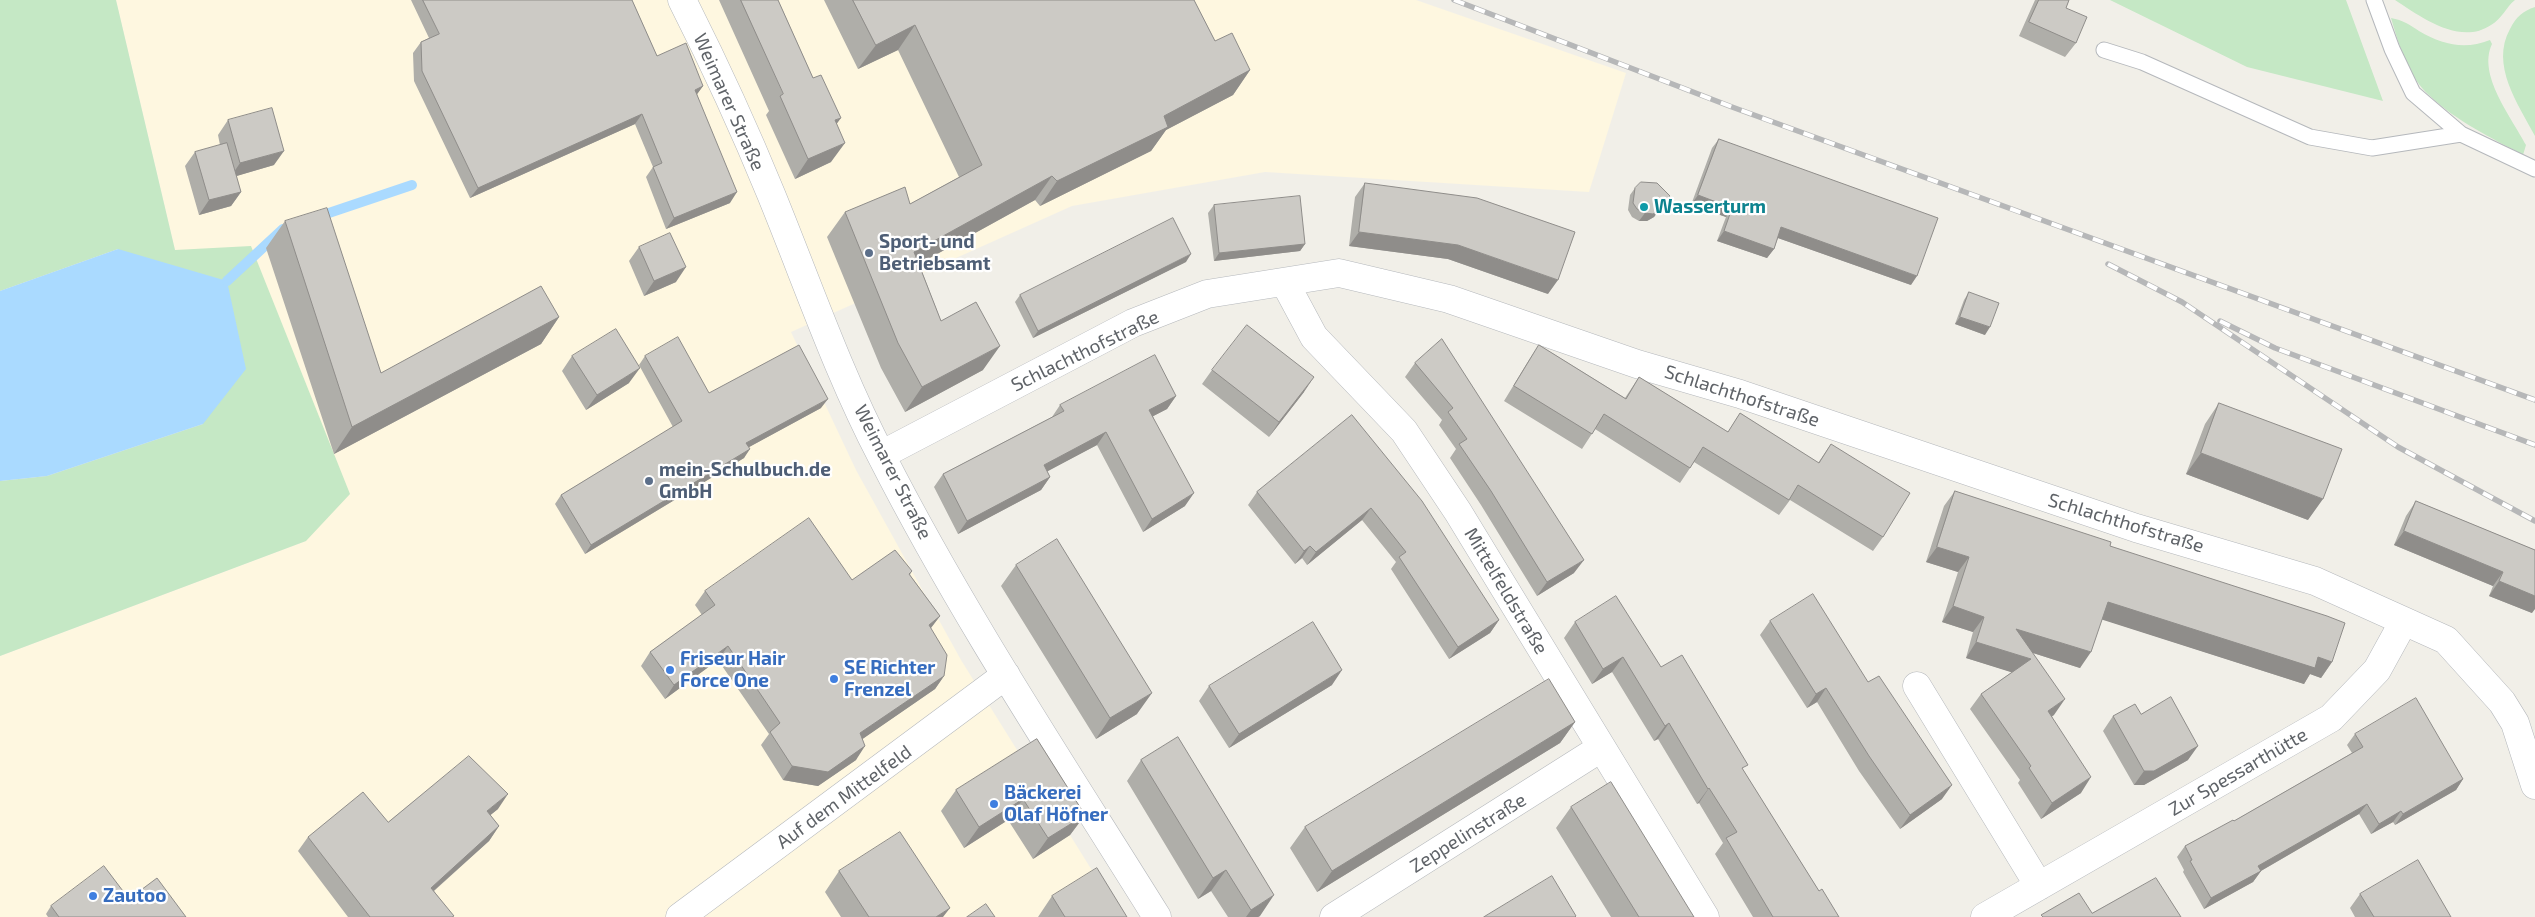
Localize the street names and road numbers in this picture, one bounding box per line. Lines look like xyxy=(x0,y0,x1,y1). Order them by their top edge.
street label: Weimarer Straße xyxy=(688,30,770,174)
street label: Schlachthofstraße xyxy=(1007,305,1163,397)
street label: Schlachthofstraße xyxy=(1662,360,1822,432)
street label: Weimarer Straße xyxy=(849,401,937,543)
street label: Schlachthofstraße xyxy=(2045,488,2207,558)
street label: Mittelfeldstraße xyxy=(1459,524,1553,658)
street label: Zur Spessarthütte xyxy=(2165,723,2311,821)
street label: Auf dem Mittelfeld xyxy=(772,740,916,854)
street label: Zeppelinstraße xyxy=(1406,788,1530,878)

